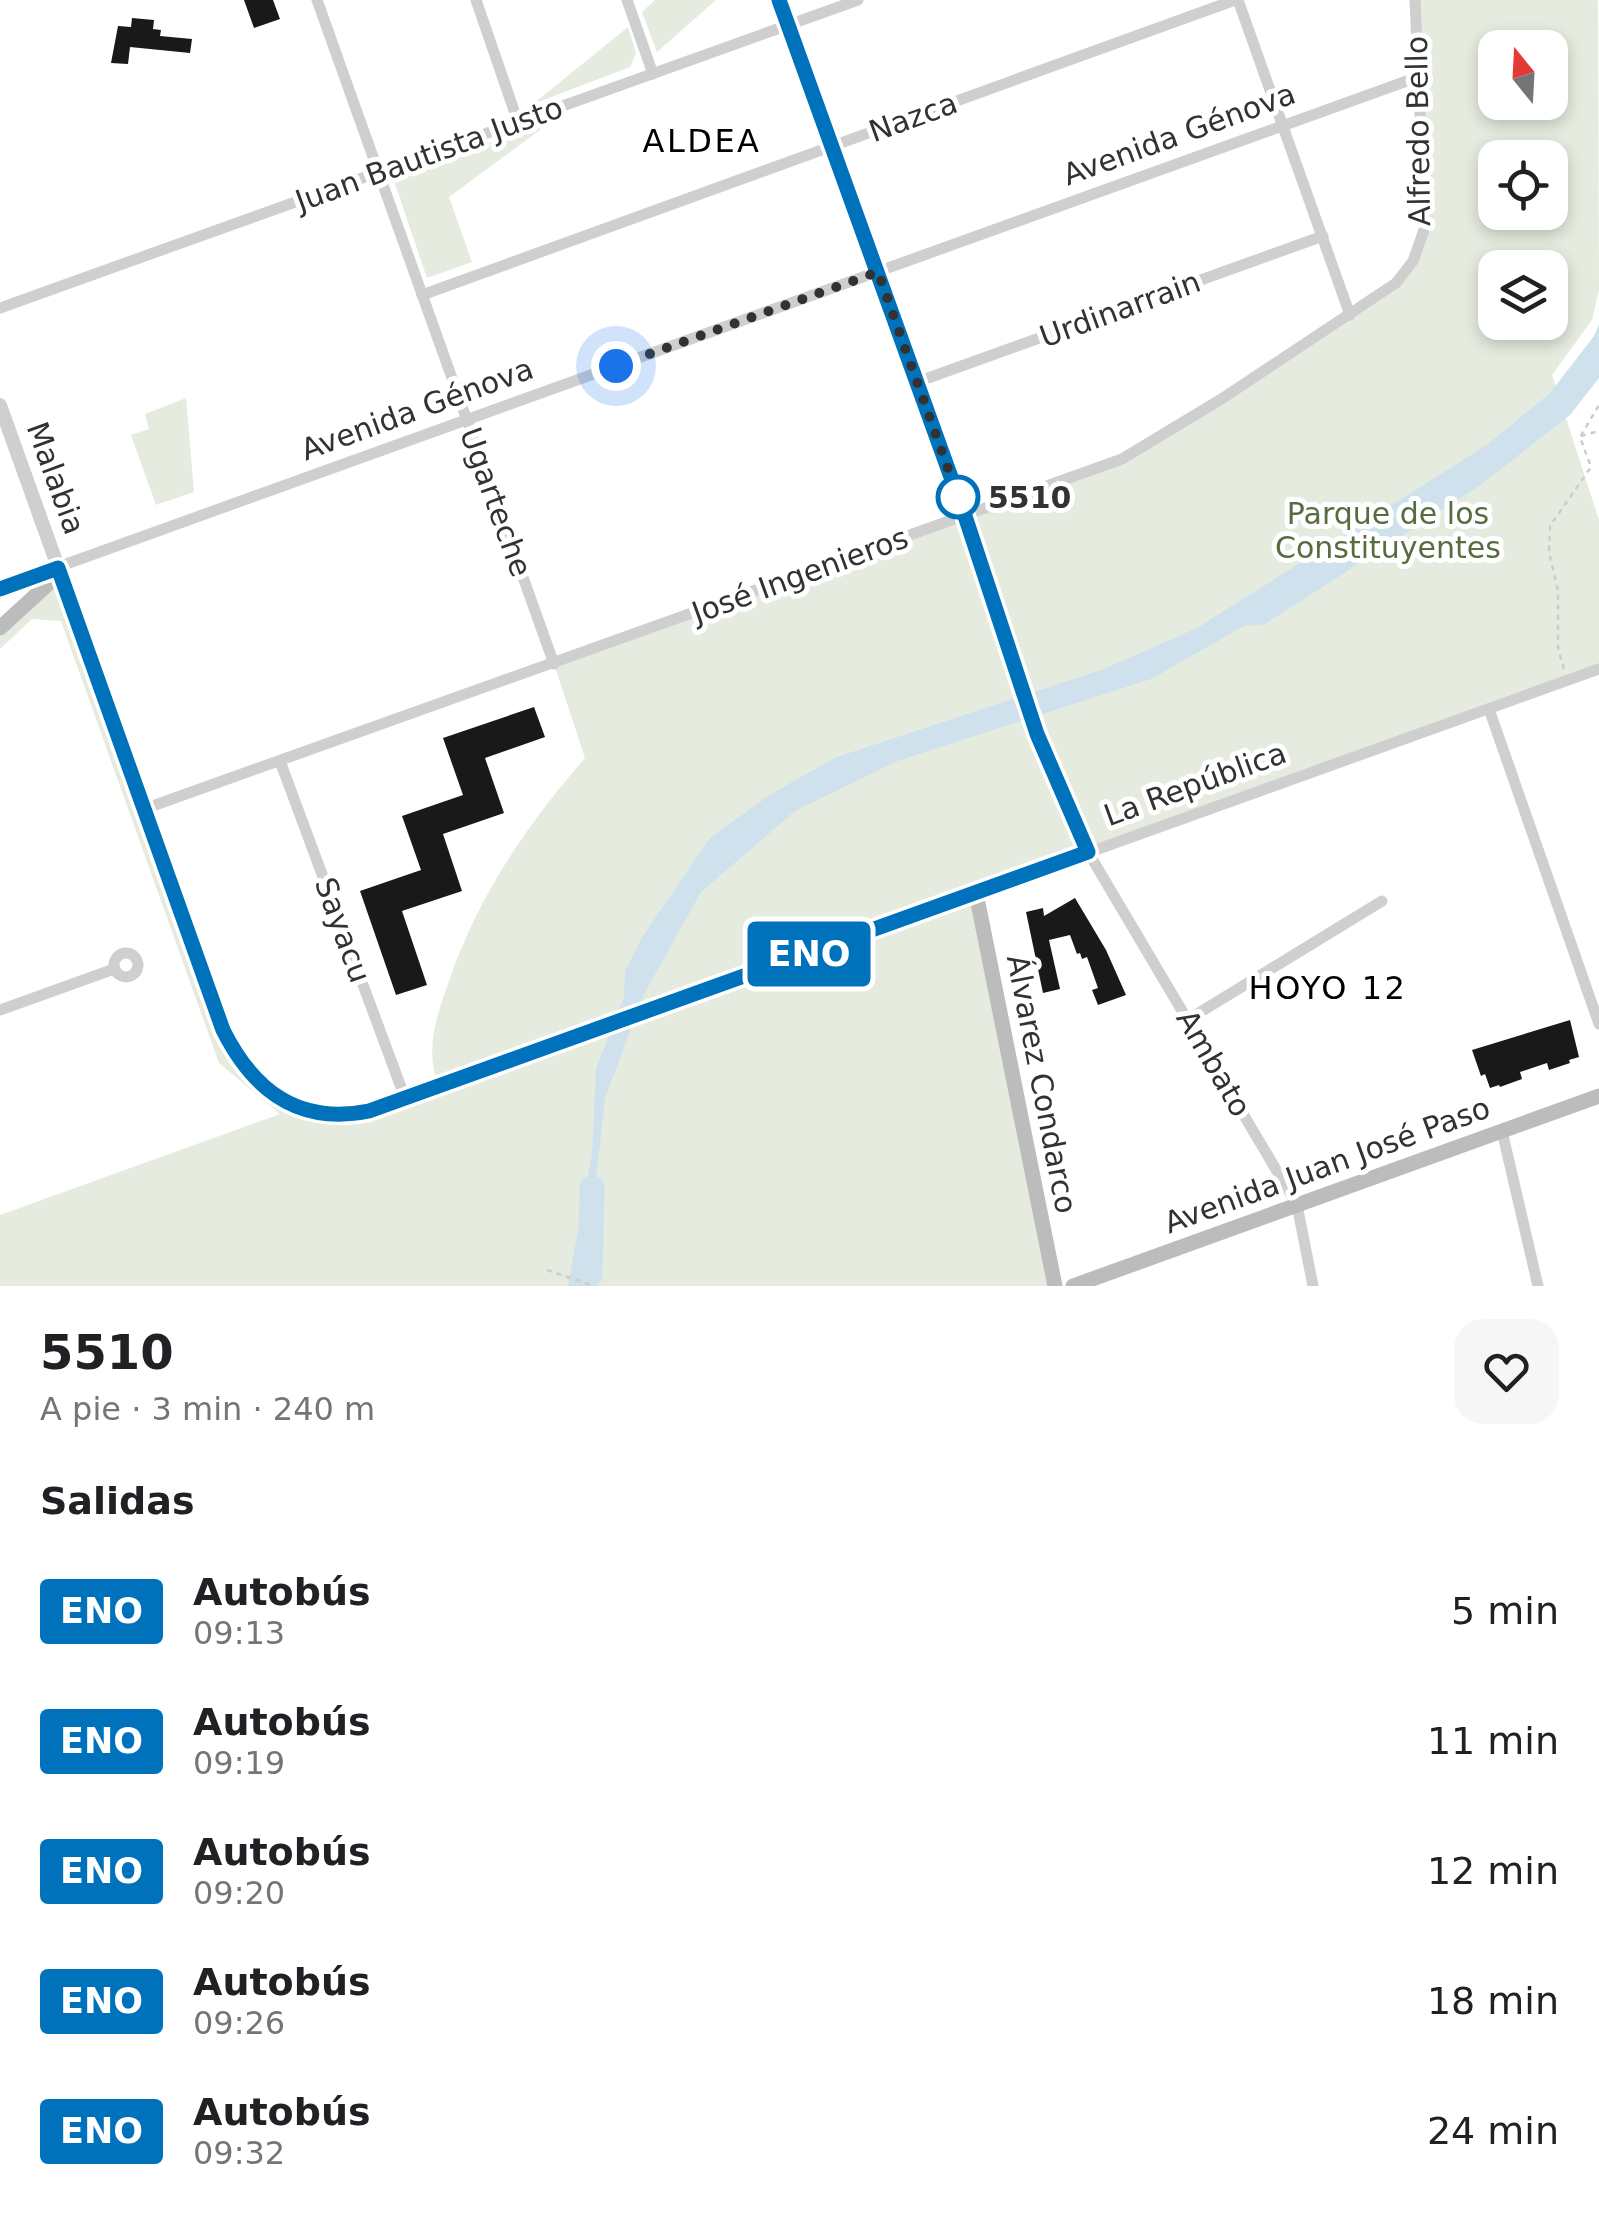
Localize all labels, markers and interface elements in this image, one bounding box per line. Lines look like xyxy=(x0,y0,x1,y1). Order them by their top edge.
north arrow xyxy=(1478,30,1568,120)
map controls xyxy=(1478,30,1568,340)
street label: Alfredo Bello xyxy=(1399,35,1437,227)
street label: Avenida Génova xyxy=(1058,76,1300,192)
street label: Nazca xyxy=(864,85,962,149)
street label: Juan Bautista Justo xyxy=(289,89,567,219)
district label: ALDEA xyxy=(643,122,761,160)
button: locate xyxy=(1478,140,1568,230)
button: layers xyxy=(1478,250,1568,340)
street label: Urdinarrain xyxy=(1035,264,1205,354)
your location xyxy=(591,341,641,391)
street label: Avenida Génova xyxy=(296,351,538,467)
street label: Malabia xyxy=(20,417,92,539)
street label: Ugarteche xyxy=(453,423,539,581)
marker: 5510 xyxy=(937,476,979,518)
place label: 5510 xyxy=(988,480,1072,515)
park label: Parque de los Constituyentes xyxy=(1275,496,1501,565)
street label: José Ingenieros xyxy=(685,520,913,631)
street label: La República xyxy=(1099,735,1291,833)
street label: Sayacu xyxy=(308,873,378,987)
line badge: ENO xyxy=(752,922,866,986)
text: ENO xyxy=(768,934,850,974)
street label: Álvarez Condarco xyxy=(1000,952,1084,1216)
district label: HOYO 12 xyxy=(1249,969,1407,1007)
street label: Ambato xyxy=(1170,1003,1258,1123)
street label: Avenida Juan José Paso xyxy=(1159,1090,1495,1240)
button: heart xyxy=(1454,1319,1559,1424)
text: 5510 xyxy=(40,1324,174,1380)
text: A pie · 3 min · 240 m xyxy=(40,1390,375,1428)
text: Salidas xyxy=(40,1479,195,1523)
text: Autobús xyxy=(193,1570,371,1614)
text: 5 min xyxy=(1451,1589,1559,1633)
text: ENO xyxy=(60,1591,143,1631)
text: 09:13 xyxy=(193,1614,285,1652)
text: Autobús xyxy=(193,1700,371,1744)
text: 11 min xyxy=(1427,1719,1559,1763)
text: ENO xyxy=(60,1721,143,1761)
text: 09:19 xyxy=(193,1744,285,1782)
text: Autobús xyxy=(193,1830,371,1874)
text: 12 min xyxy=(1427,1849,1559,1893)
text: ENO xyxy=(60,1851,143,1891)
text: 09:20 xyxy=(193,1874,285,1912)
text: Autobús xyxy=(193,1960,371,2004)
text: 18 min xyxy=(1427,1979,1559,2023)
text: ENO xyxy=(60,1981,143,2021)
text: 09:26 xyxy=(193,2004,285,2042)
text: Autobús xyxy=(193,2090,371,2134)
text: 24 min xyxy=(1427,2109,1559,2153)
text: ENO xyxy=(60,2111,143,2151)
text: 09:32 xyxy=(193,2134,285,2172)

